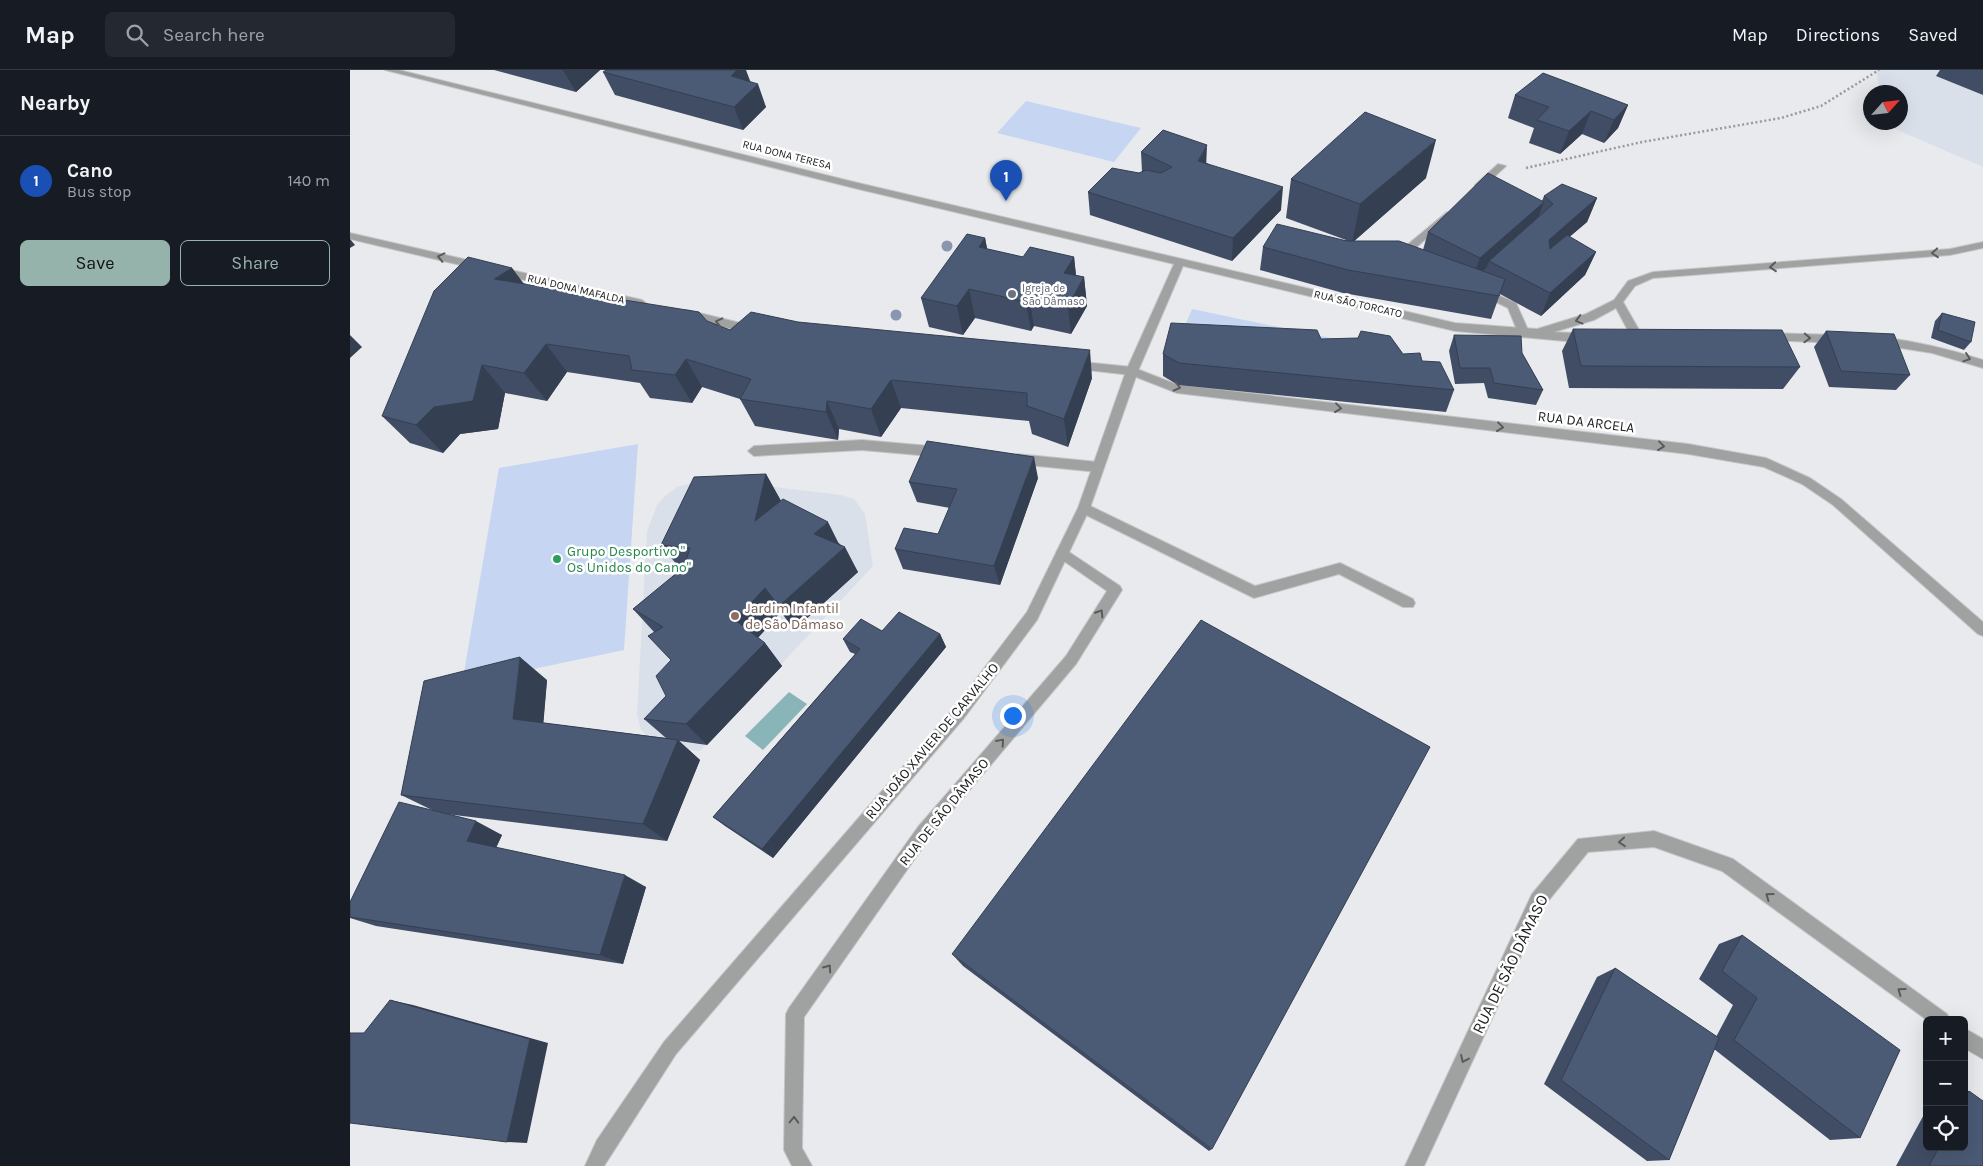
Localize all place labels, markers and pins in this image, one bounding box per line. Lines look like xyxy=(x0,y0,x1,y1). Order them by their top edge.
pin: 1 xyxy=(990,160,1022,201)
place label: Igreja de São Dâmaso xyxy=(1022,282,1085,308)
marker: Igreja de São Dâmaso xyxy=(1006,288,1018,300)
place label: Grupo Desportivo " Os Unidos do Cano" xyxy=(567,543,691,576)
marker: Grupo Desportivo " Os Unidos do Cano" xyxy=(551,553,563,565)
place label: Jardim Infantil de São Dâmaso xyxy=(745,600,844,633)
marker: Jardim Infantil de São Dâmaso xyxy=(729,610,741,622)

